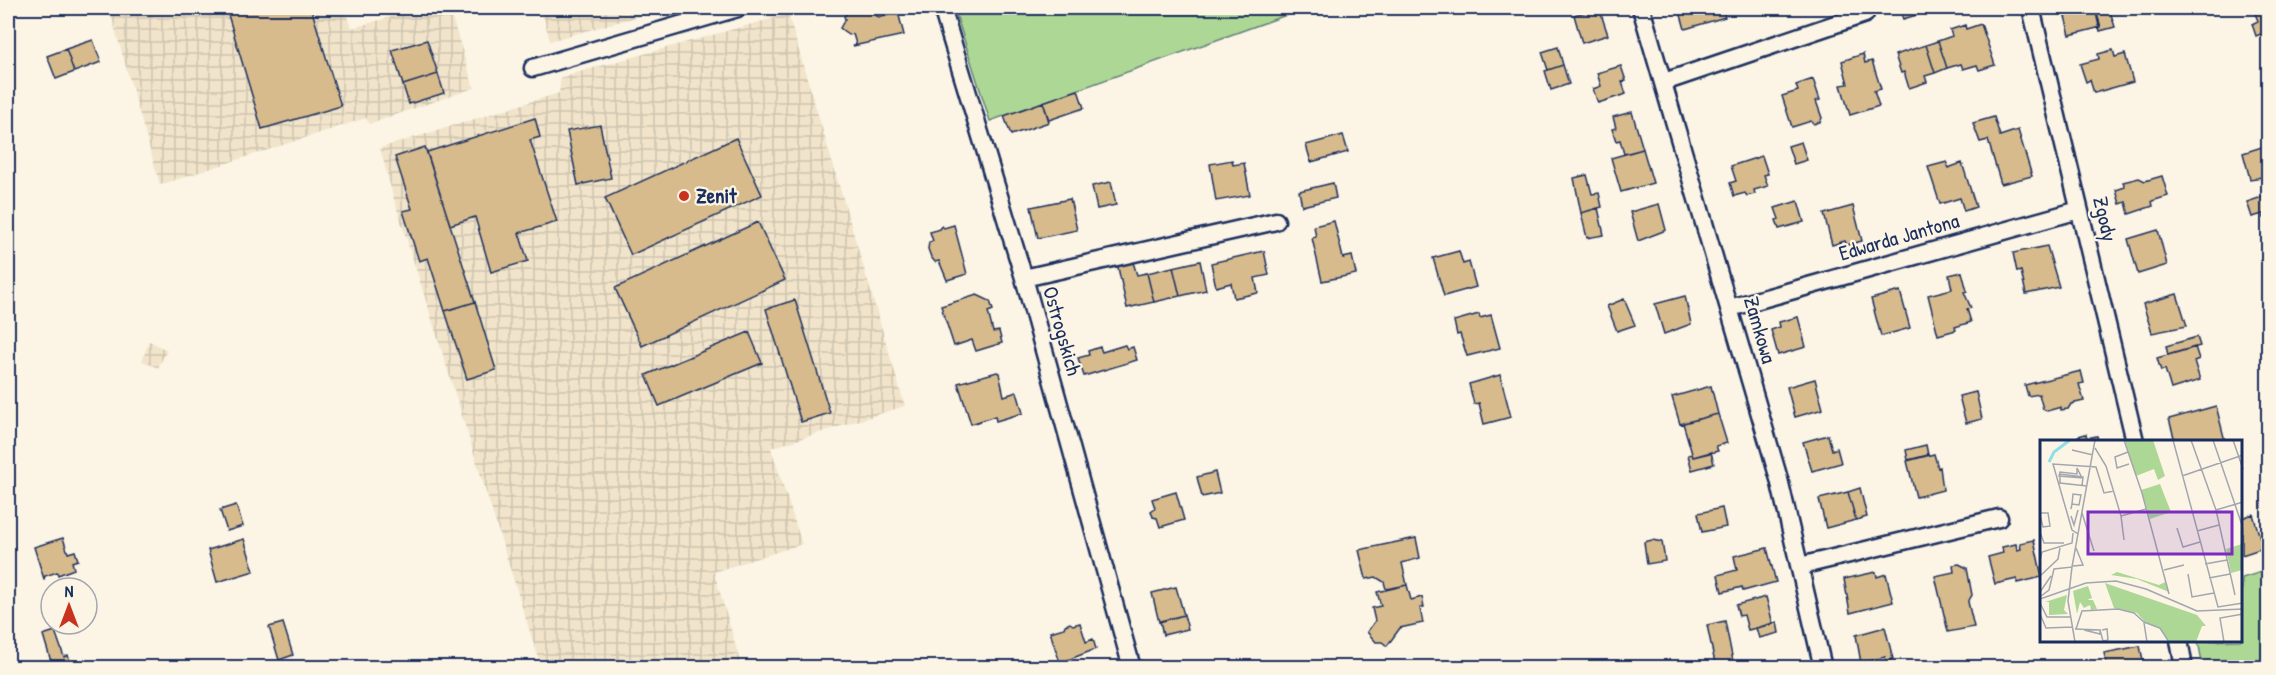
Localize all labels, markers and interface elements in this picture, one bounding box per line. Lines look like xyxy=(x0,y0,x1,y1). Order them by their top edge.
place label: Zenit xyxy=(696,181,737,210)
marker: Zenit xyxy=(677,189,691,203)
street label: Zgody xyxy=(2086,193,2125,244)
street label: Edwarda Jantona xyxy=(1835,206,1962,268)
street label: Ostrogskich xyxy=(1036,283,1089,379)
street label: Zamkowa xyxy=(1737,293,1784,367)
inset map xyxy=(2040,440,2243,642)
north arrow xyxy=(39,576,99,636)
text: N xyxy=(65,580,74,602)

